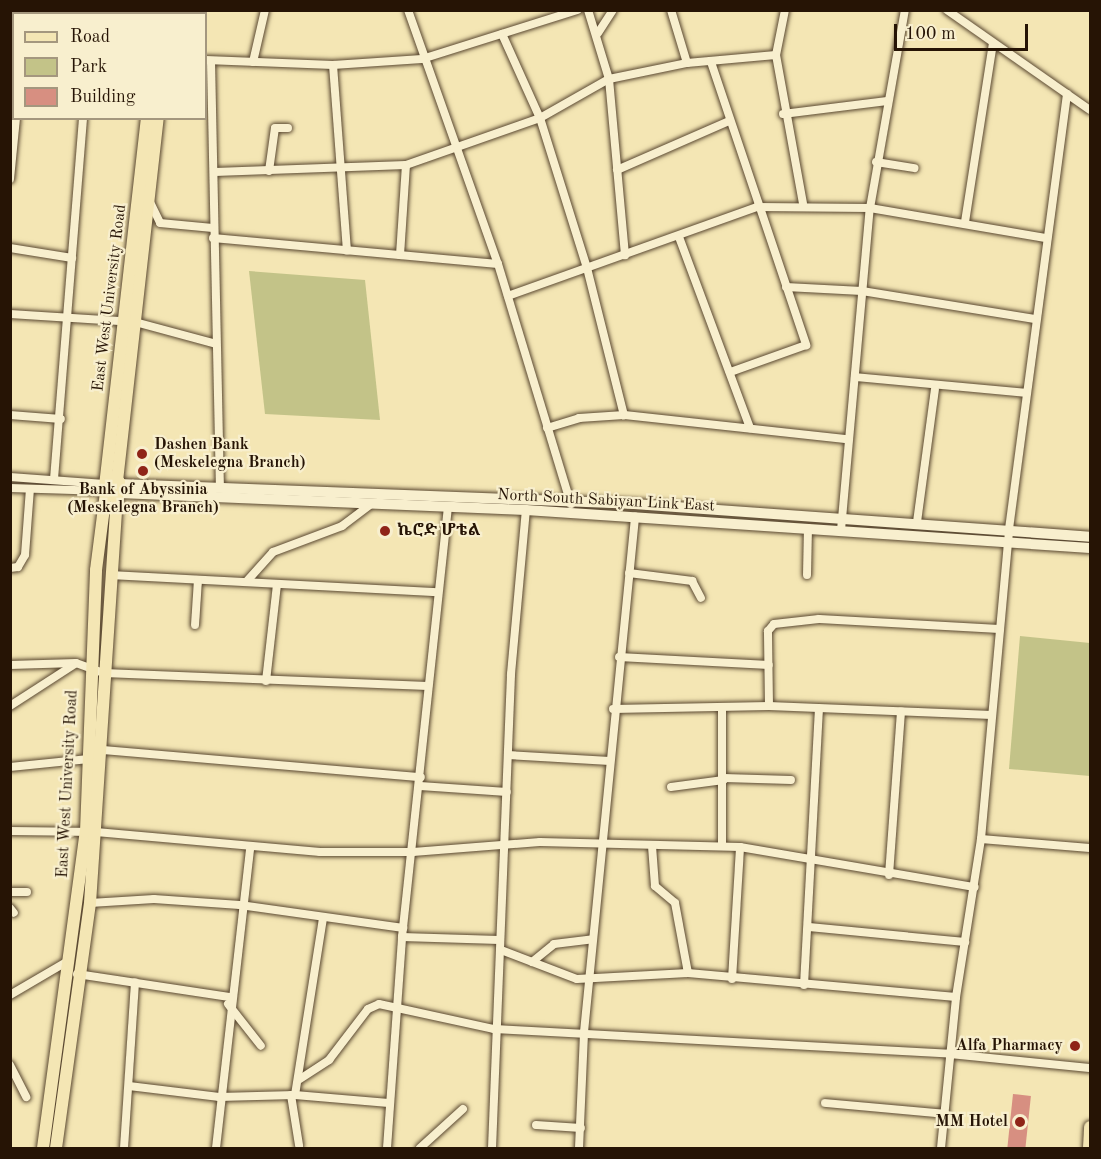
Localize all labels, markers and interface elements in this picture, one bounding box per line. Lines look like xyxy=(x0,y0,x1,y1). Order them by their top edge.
legend xyxy=(12,12,207,120)
scale bar xyxy=(897,12,1030,50)
text: 100 m xyxy=(905,25,956,43)
text: Road xyxy=(70,28,110,46)
text: Park xyxy=(70,58,107,76)
text: Building xyxy=(70,88,135,106)
street label: East West University Road xyxy=(89,203,131,393)
place label: Dashen Bank (Meskelegna Branch) xyxy=(154,435,306,473)
marker: Dashen Bank (Meskelegna Branch) xyxy=(135,447,149,461)
marker: Bank of Abyssinia (Meskelegna Branch) xyxy=(136,464,150,478)
place label: Bank of Abyssinia (Meskelegna Branch) xyxy=(67,480,219,518)
street label: North South Sabiyan Link East xyxy=(497,486,715,516)
place label: ኬሮድ ሆቴል xyxy=(397,521,480,541)
marker: ኬሮድ ሆቴል xyxy=(378,524,392,538)
street label: East West University Road xyxy=(53,689,83,879)
place label: Alfa Pharmacy xyxy=(956,1036,1063,1056)
marker: Alfa Pharmacy xyxy=(1068,1039,1082,1053)
place label: MM Hotel xyxy=(935,1112,1008,1132)
marker: MM Hotel xyxy=(1013,1115,1027,1129)

